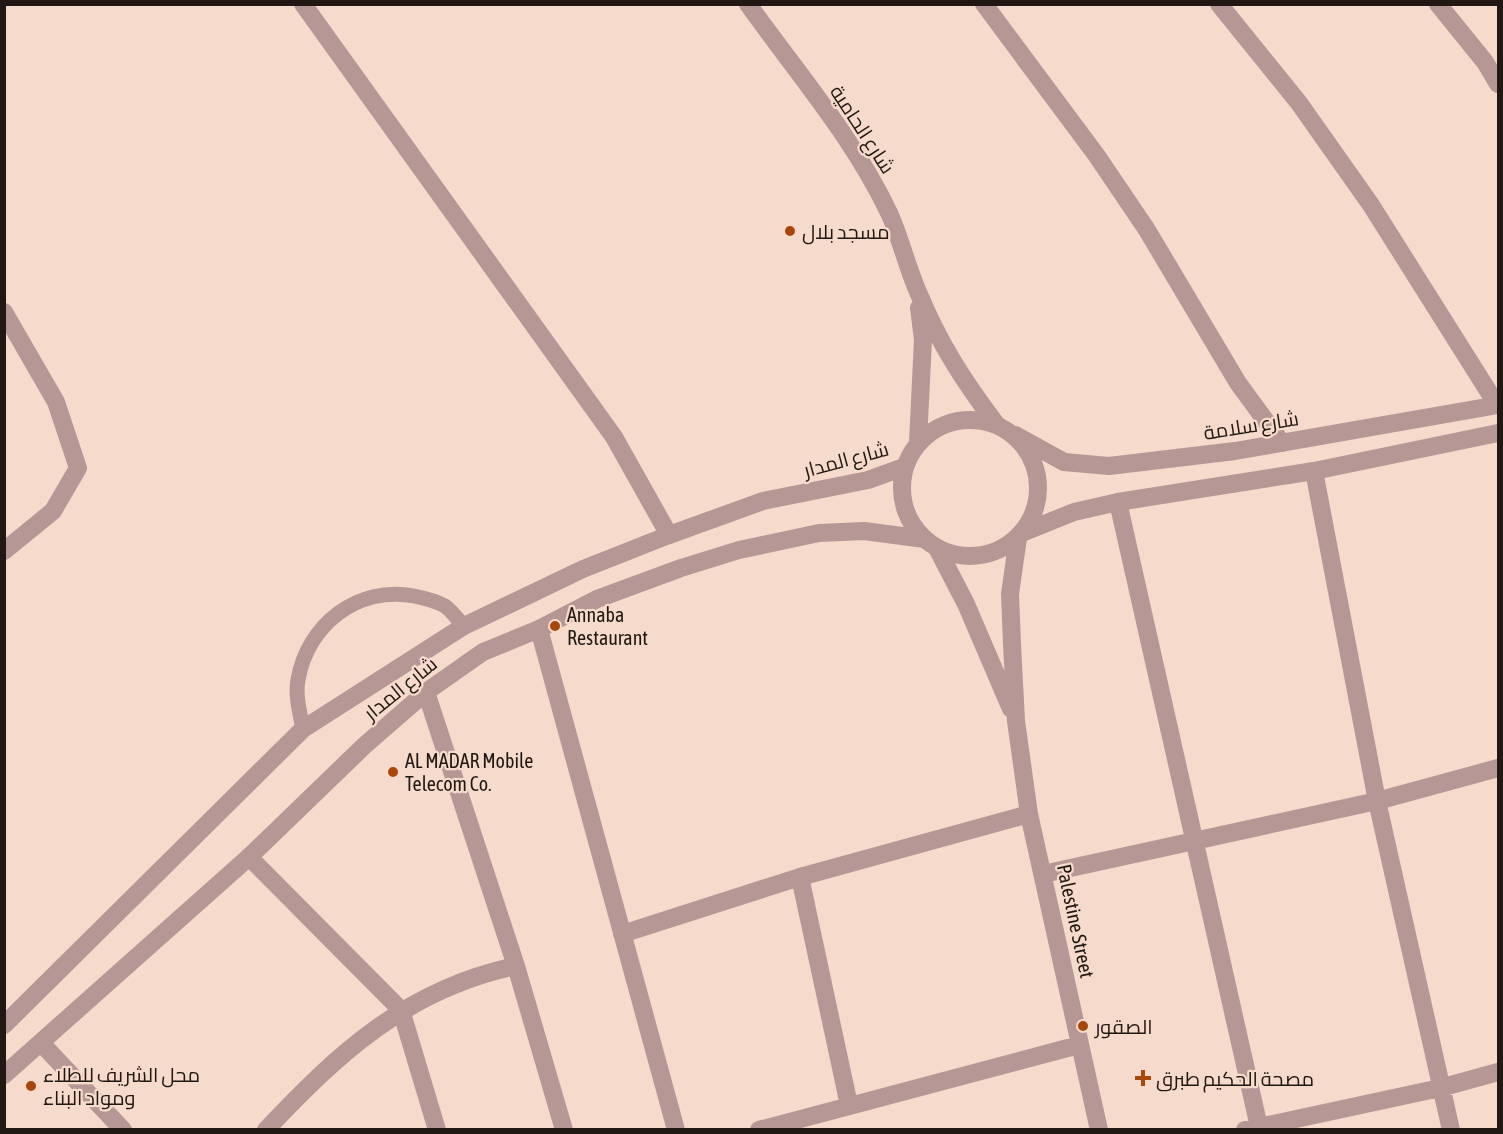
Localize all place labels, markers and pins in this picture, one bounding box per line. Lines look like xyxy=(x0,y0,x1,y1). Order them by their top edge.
place label: مسجد بلال xyxy=(802,220,890,245)
marker: مسجد بلال xyxy=(783,224,797,238)
place label: Annaba Restaurant xyxy=(567,603,648,649)
marker: Annaba Restaurant xyxy=(548,619,562,633)
place label: AL MADAR Mobile Telecom Co. xyxy=(405,749,533,795)
marker: AL MADAR Mobile Telecom Co. xyxy=(386,765,400,779)
place label: الصقور xyxy=(1094,1015,1153,1039)
marker: الصقور xyxy=(1076,1019,1090,1033)
place label: محل الشريف للطلاء ومواد البناء xyxy=(43,1063,200,1110)
place label: مصحة الحكيم طبرق xyxy=(1156,1067,1314,1093)
marker: مصحة الحكيم طبرق xyxy=(1134,1069,1152,1087)
marker: محل الشريف للطلاء ومواد البناء xyxy=(24,1079,38,1093)

